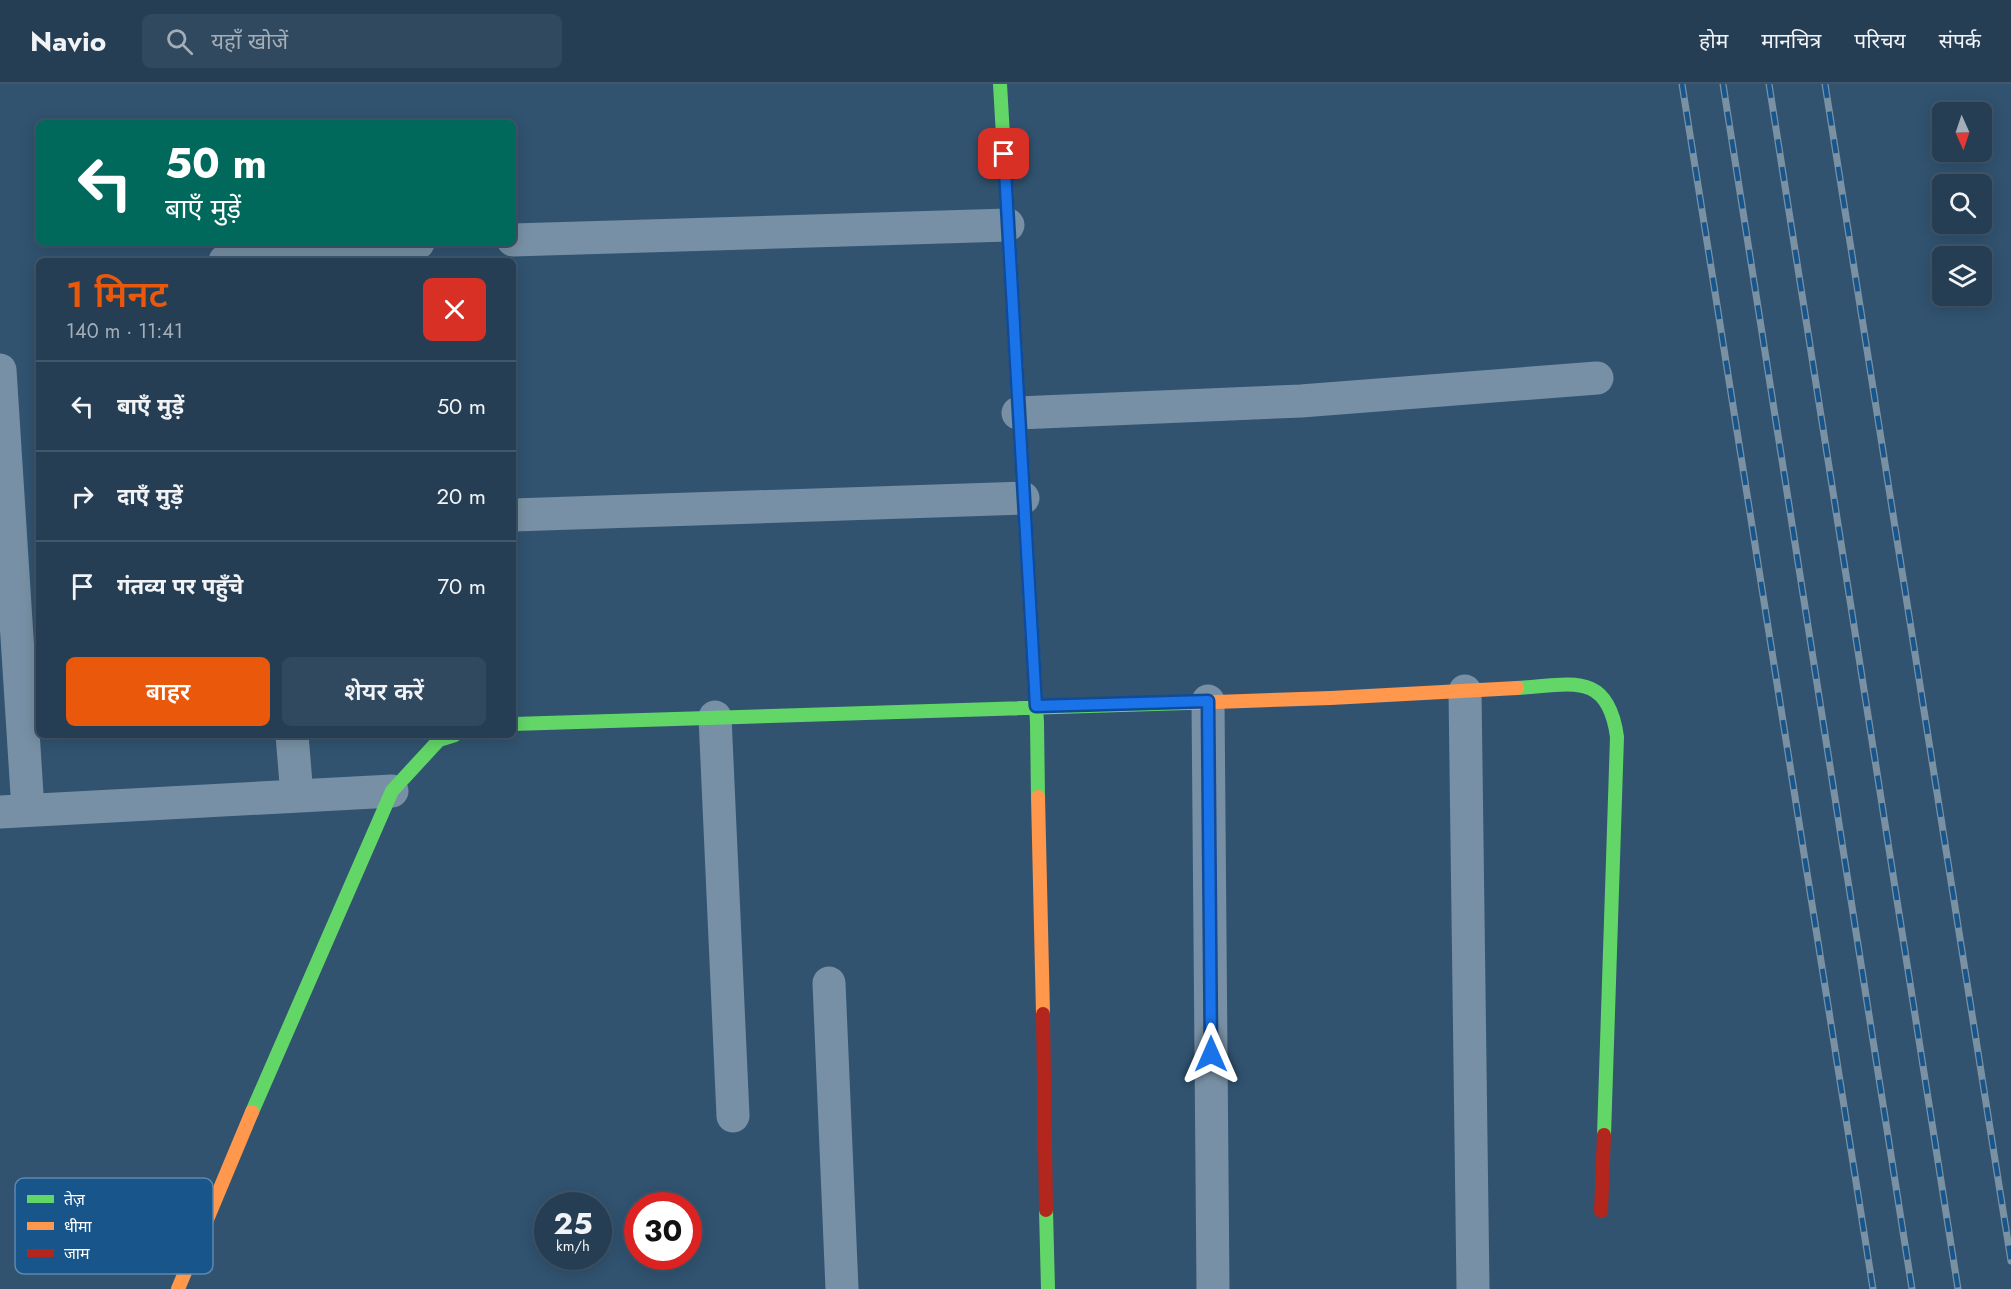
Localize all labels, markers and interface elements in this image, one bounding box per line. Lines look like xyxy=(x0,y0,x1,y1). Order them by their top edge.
search box xyxy=(142,14,562,68)
text: Navio xyxy=(30,21,106,62)
icon: search xyxy=(163,25,196,58)
text: यहाँ खोजें xyxy=(211,25,288,57)
text: होम xyxy=(1699,26,1728,56)
text: मानचित्र xyxy=(1761,26,1821,56)
text: परिचय xyxy=(1854,26,1906,56)
text: संपर्क xyxy=(1939,26,1981,56)
north arrow xyxy=(1932,102,1992,162)
map controls xyxy=(1932,102,1992,306)
pin xyxy=(978,128,1029,179)
text: 50 m xyxy=(165,133,267,194)
icon: arrive xyxy=(987,137,1020,170)
icon: left xyxy=(66,144,144,222)
button: search xyxy=(1932,174,1992,234)
text: बाएँ मुड़ें xyxy=(165,189,241,228)
button: layers xyxy=(1932,246,1992,306)
text: 1 मिनट xyxy=(66,268,168,320)
button: close xyxy=(423,278,486,341)
text: 140 m · 11:41 xyxy=(66,317,183,346)
icon: left xyxy=(66,390,99,423)
text: बाएँ मुड़ें xyxy=(117,390,184,422)
text: 50 m xyxy=(437,390,486,422)
icon: right xyxy=(66,480,99,513)
text: दाएँ मुड़ें xyxy=(117,480,183,512)
text: 20 m xyxy=(437,480,486,512)
icon: arrive xyxy=(66,570,99,603)
text: गंतव्य पर पहुँचे xyxy=(117,570,243,602)
text: 70 m xyxy=(437,570,486,602)
button: बाहर xyxy=(66,657,270,726)
button: शेयर करें xyxy=(282,657,486,726)
position arrow xyxy=(1179,1022,1243,1086)
legend xyxy=(15,1178,213,1274)
text: तेज़ xyxy=(64,1188,86,1211)
speed limit sign: 30 xyxy=(624,1192,702,1270)
text: 25 xyxy=(553,1202,593,1245)
text: धीमा xyxy=(64,1215,93,1238)
text: km/h xyxy=(556,1235,590,1257)
text: जाम xyxy=(64,1242,90,1265)

